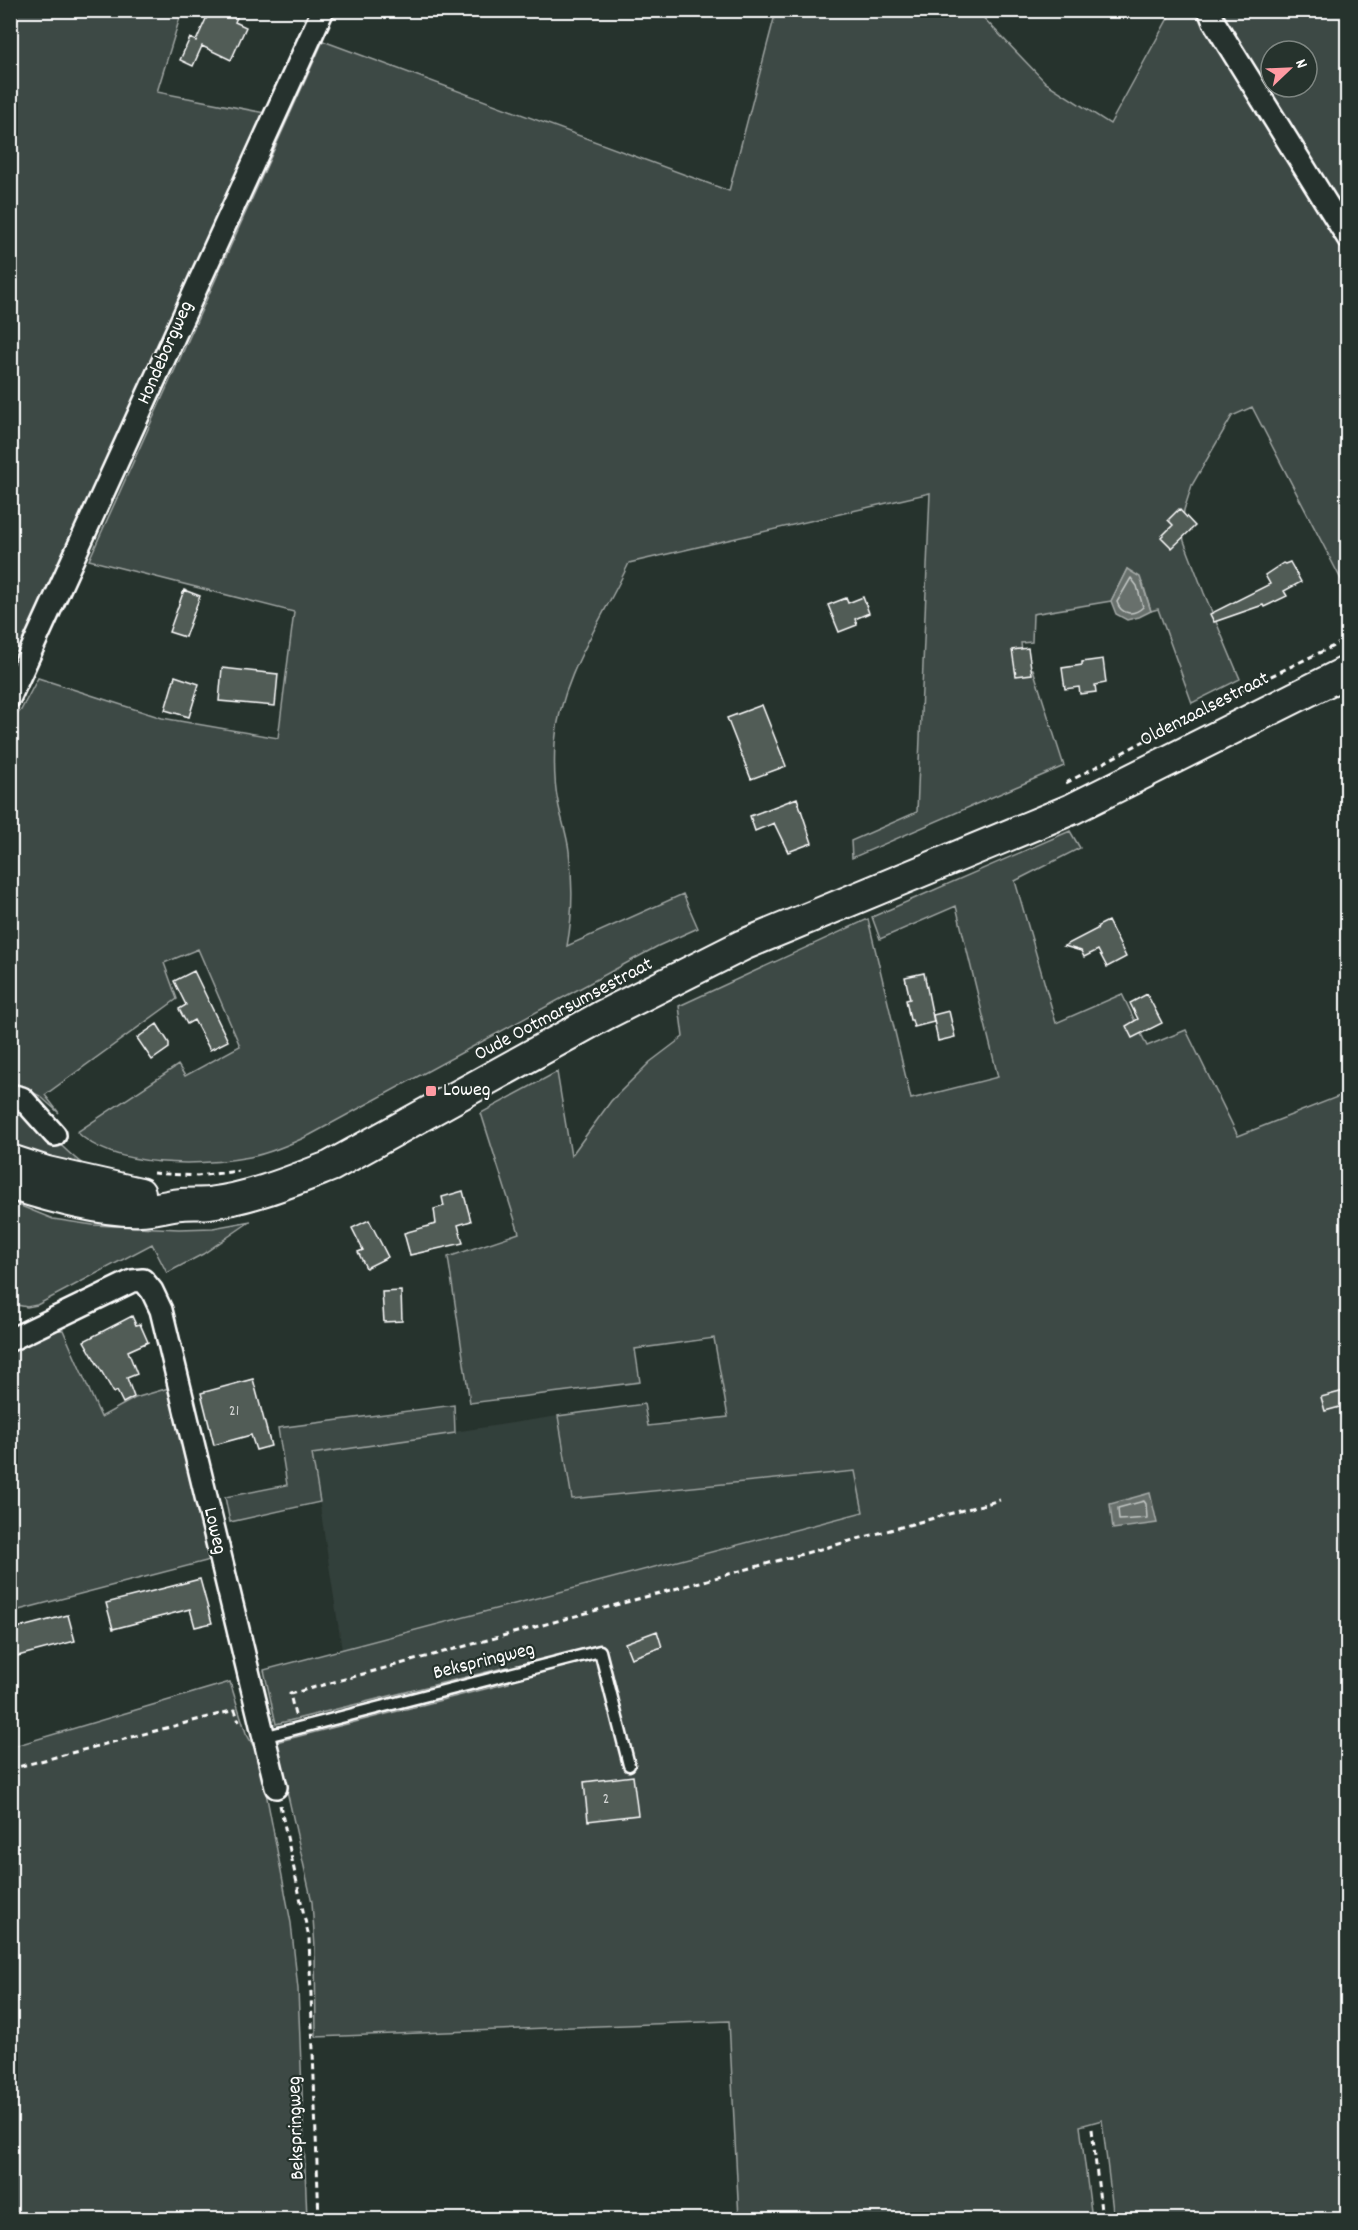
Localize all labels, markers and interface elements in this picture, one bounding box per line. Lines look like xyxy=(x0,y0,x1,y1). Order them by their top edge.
north arrow xyxy=(1259,39,1319,99)
text: N xyxy=(1288,56,1313,72)
street label: Hondeborgweg xyxy=(131,297,201,409)
street label: Oldenzaalsestraat xyxy=(1136,665,1274,755)
street label: Oude Ootmarsumsestraat xyxy=(470,951,658,1069)
place label: Loweg xyxy=(443,1077,491,1105)
marker: Loweg xyxy=(424,1084,438,1098)
house number: 21 xyxy=(229,1400,239,1423)
street label: Loweg xyxy=(195,1505,233,1557)
street label: Bekspringweg xyxy=(430,1636,538,1688)
house number: 2 xyxy=(603,1788,610,1811)
street label: Bekspringweg xyxy=(281,2076,313,2180)

